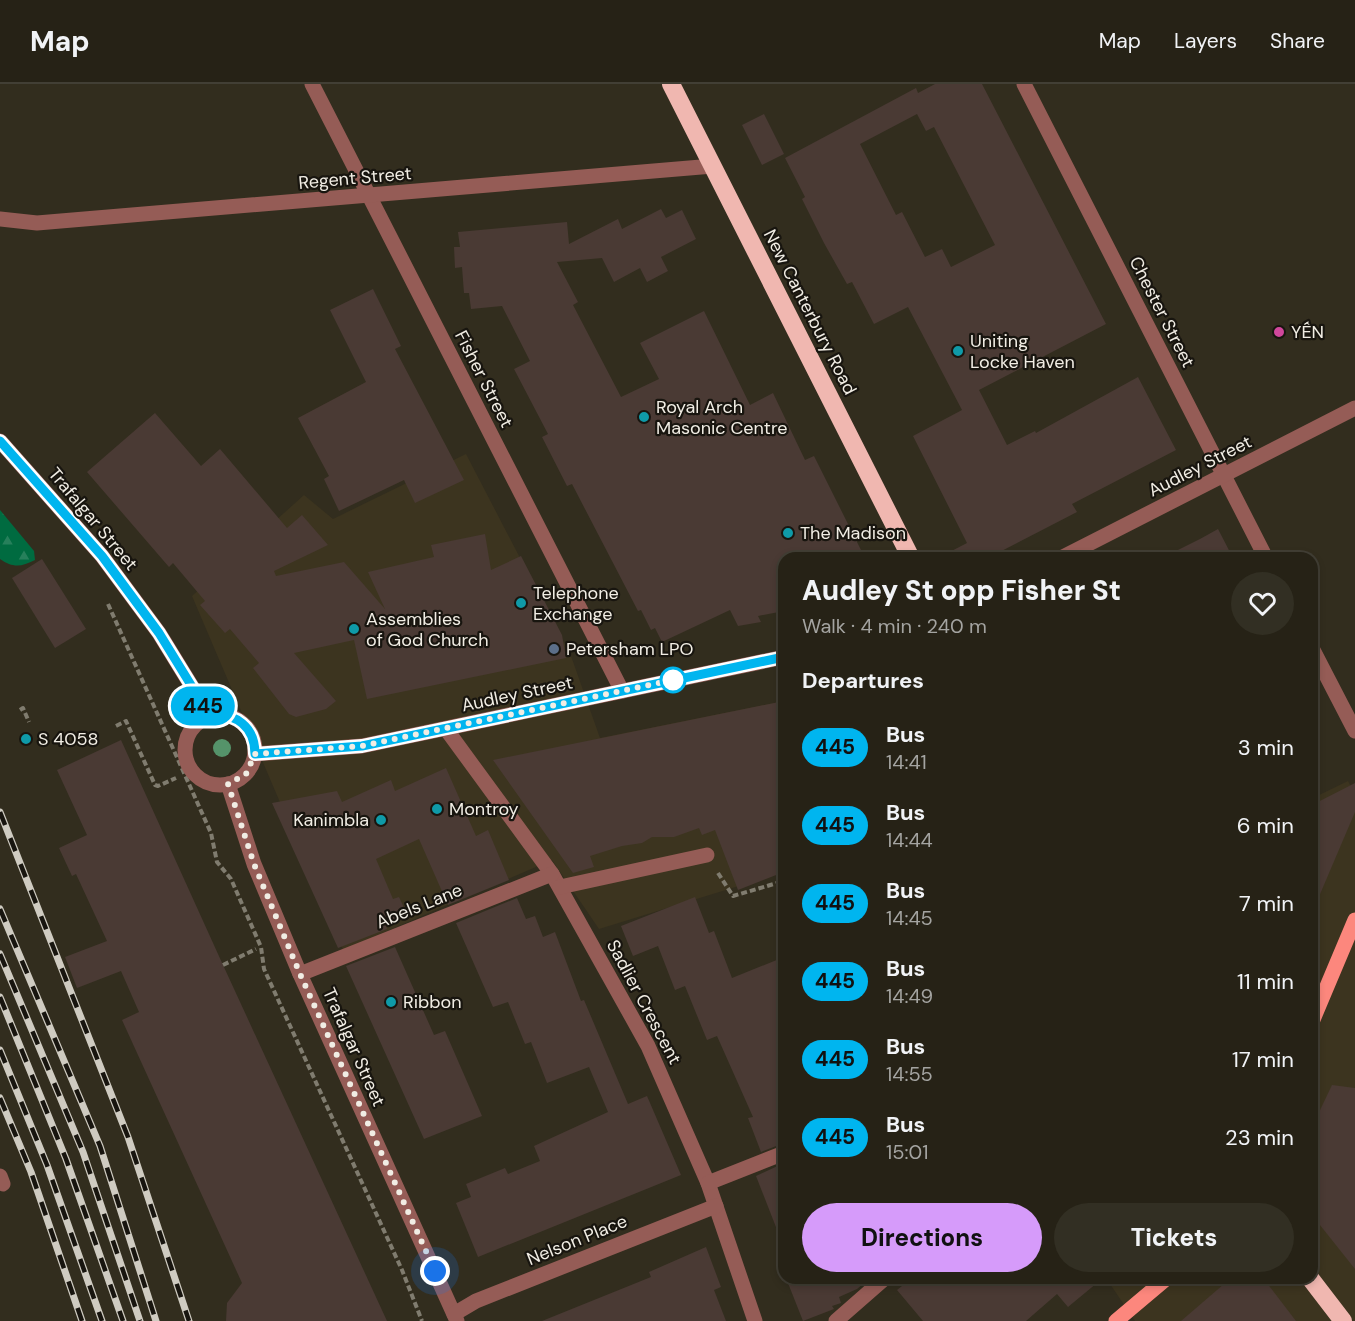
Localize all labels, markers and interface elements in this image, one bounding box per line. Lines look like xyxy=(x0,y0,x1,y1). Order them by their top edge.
text: Map xyxy=(30,23,90,60)
text: Map xyxy=(1099,27,1141,55)
text: Layers xyxy=(1174,27,1237,55)
text: Share xyxy=(1270,27,1325,55)
street label: Regent Street xyxy=(297,161,413,195)
street label: New Canterbury Road xyxy=(758,225,862,399)
street label: Chester Street xyxy=(1124,252,1200,372)
place label: YẾN xyxy=(1291,320,1324,344)
marker: YẾN xyxy=(1272,325,1286,339)
street label: Fisher Street xyxy=(449,326,519,432)
place label: Uniting Locke Haven xyxy=(970,329,1075,374)
marker: Uniting Locke Haven xyxy=(951,344,965,358)
place label: Royal Arch Masonic Centre xyxy=(656,395,787,440)
marker: Royal Arch Masonic Centre xyxy=(637,410,651,424)
street label: Audley Street xyxy=(1144,430,1256,502)
street label: Trafalgar Street xyxy=(43,462,143,576)
place label: The Madison xyxy=(800,521,906,545)
marker: The Madison xyxy=(781,526,795,540)
text: Audley St opp Fisher St xyxy=(802,572,1121,609)
button: heart xyxy=(1231,572,1294,635)
place label: Telephone Exchange xyxy=(533,581,619,626)
marker: Telephone Exchange xyxy=(514,596,528,610)
place label: Assemblies of God Church xyxy=(366,607,489,652)
text: Walk · 4 min · 240 m xyxy=(802,613,987,639)
marker: Assemblies of God Church xyxy=(347,622,361,636)
place label: Petersham LPO xyxy=(566,637,693,661)
marker: Petersham LPO xyxy=(547,642,561,656)
text: Departures xyxy=(802,666,924,695)
unlabelled marker xyxy=(660,667,686,693)
street label: Audley Street xyxy=(459,671,575,717)
line badge: 445 xyxy=(168,686,238,726)
text: 445 xyxy=(183,692,223,720)
text: Bus xyxy=(886,720,925,749)
place label: S 4058 xyxy=(38,727,98,751)
marker: S 4058 xyxy=(19,732,33,746)
text: 445 xyxy=(815,733,855,761)
text: 3 min xyxy=(1238,733,1294,762)
text: 14:41 xyxy=(886,749,927,775)
place label: Montroy xyxy=(449,797,518,821)
text: Bus xyxy=(886,798,925,827)
marker: Montroy xyxy=(430,802,444,816)
place label: Kanimbla xyxy=(293,808,369,832)
text: 445 xyxy=(815,811,855,839)
text: 6 min xyxy=(1237,811,1294,840)
marker: Kanimbla xyxy=(374,813,388,827)
text: 14:44 xyxy=(886,827,933,853)
text: Bus xyxy=(886,876,925,905)
street label: Abels Lane xyxy=(372,878,466,934)
text: 445 xyxy=(815,889,855,917)
text: 7 min xyxy=(1239,889,1294,918)
text: 14:45 xyxy=(886,905,933,931)
street label: Sadlier Crescent xyxy=(601,935,687,1069)
text: Bus xyxy=(886,954,925,983)
text: 445 xyxy=(815,967,855,995)
text: 11 min xyxy=(1237,967,1294,996)
text: 14:49 xyxy=(886,983,933,1009)
street label: Trafalgar Street xyxy=(317,984,391,1110)
place label: Ribbon xyxy=(403,990,462,1014)
marker: Ribbon xyxy=(384,995,398,1009)
text: Bus xyxy=(886,1032,925,1061)
text: 445 xyxy=(815,1045,855,1073)
text: 17 min xyxy=(1232,1045,1294,1074)
text: 14:55 xyxy=(886,1061,933,1087)
text: Bus xyxy=(886,1110,925,1139)
text: 445 xyxy=(815,1123,855,1151)
text: 23 min xyxy=(1225,1123,1294,1152)
text: 15:01 xyxy=(886,1139,928,1165)
button: Directions xyxy=(802,1203,1042,1272)
button: Tickets xyxy=(1054,1203,1294,1272)
street label: Nelson Place xyxy=(523,1209,631,1271)
your location xyxy=(420,1256,450,1286)

